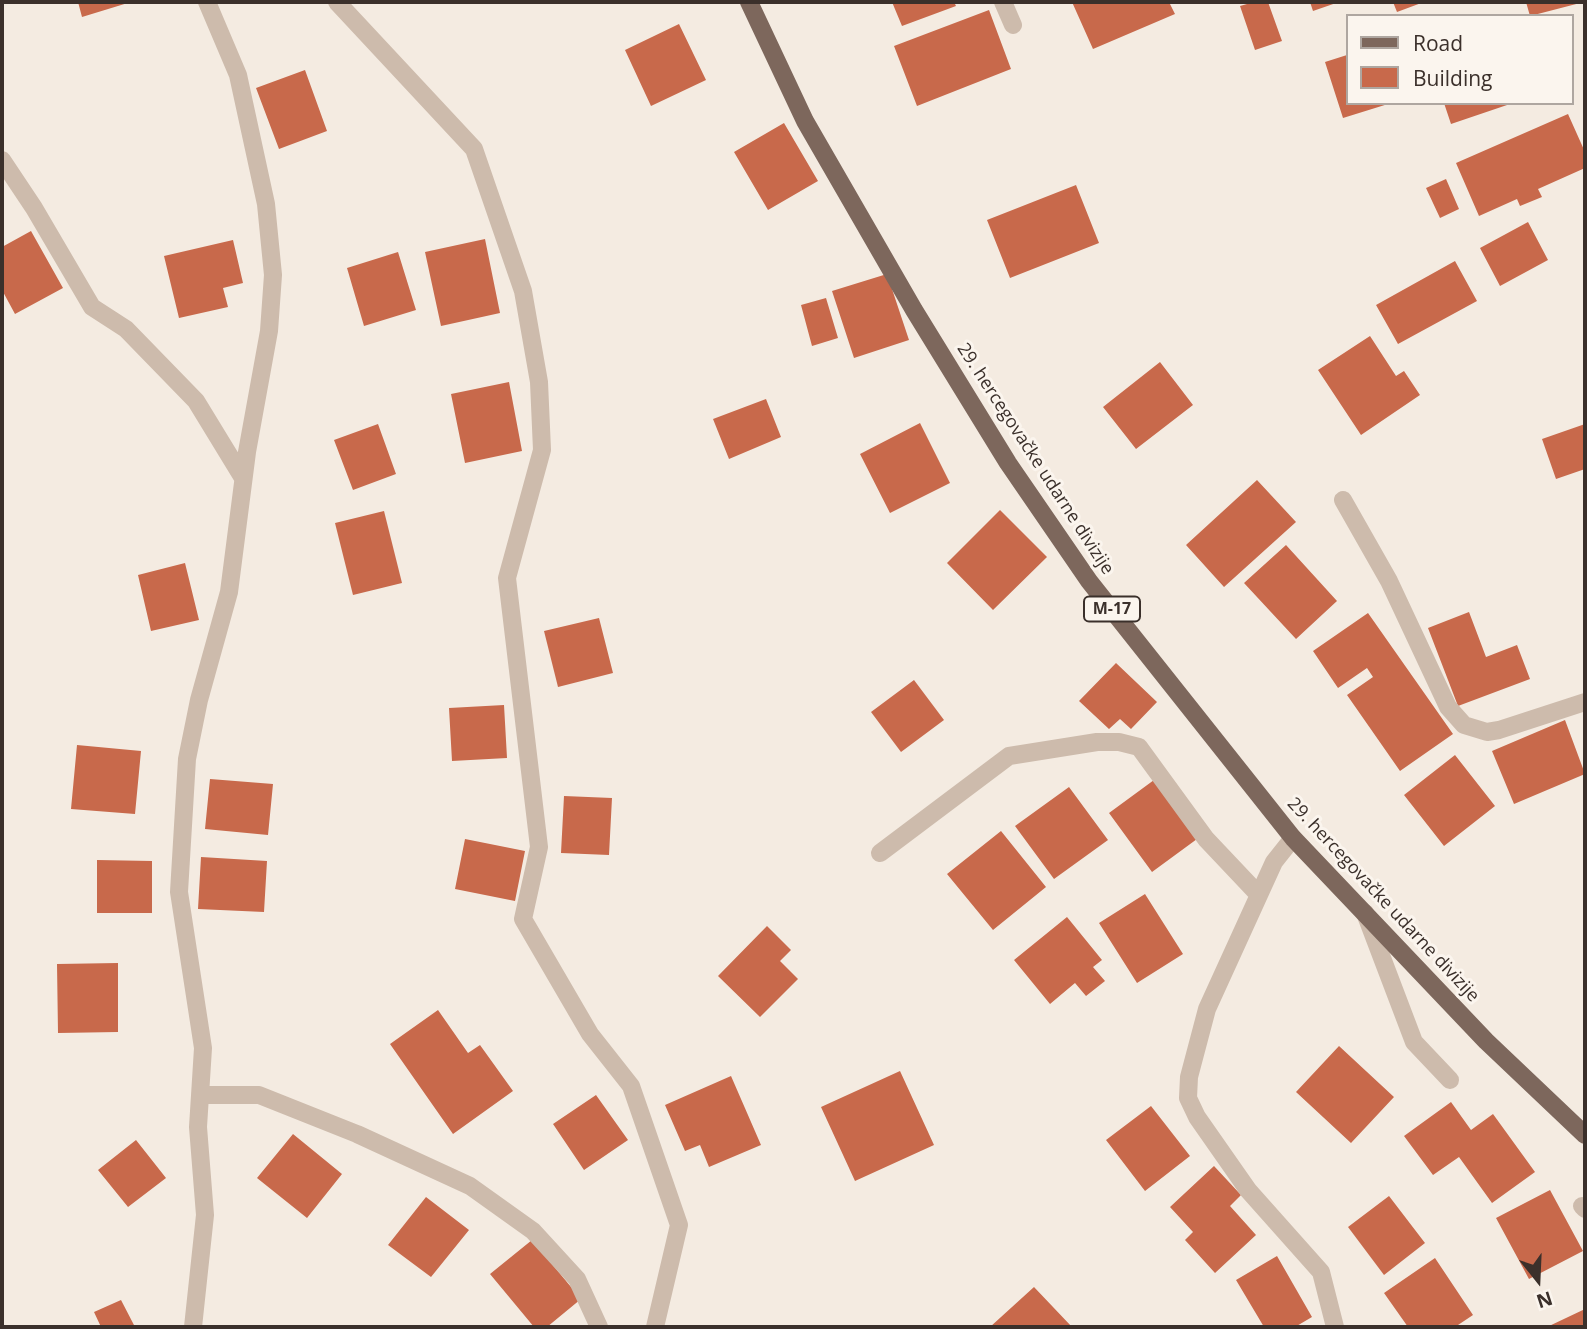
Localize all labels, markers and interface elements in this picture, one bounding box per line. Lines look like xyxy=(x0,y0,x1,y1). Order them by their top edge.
legend xyxy=(1346,14,1573,105)
text: Road xyxy=(1413,29,1463,57)
text: Building xyxy=(1413,64,1492,92)
street label: 29. hercegovačke udarne divizije xyxy=(952,339,1118,579)
road number: M-17 xyxy=(1084,596,1140,622)
street label: 29. hercegovačke udarne divizije xyxy=(1282,793,1484,1007)
north arrow xyxy=(1503,1245,1573,1315)
text: N xyxy=(1533,1285,1556,1315)

